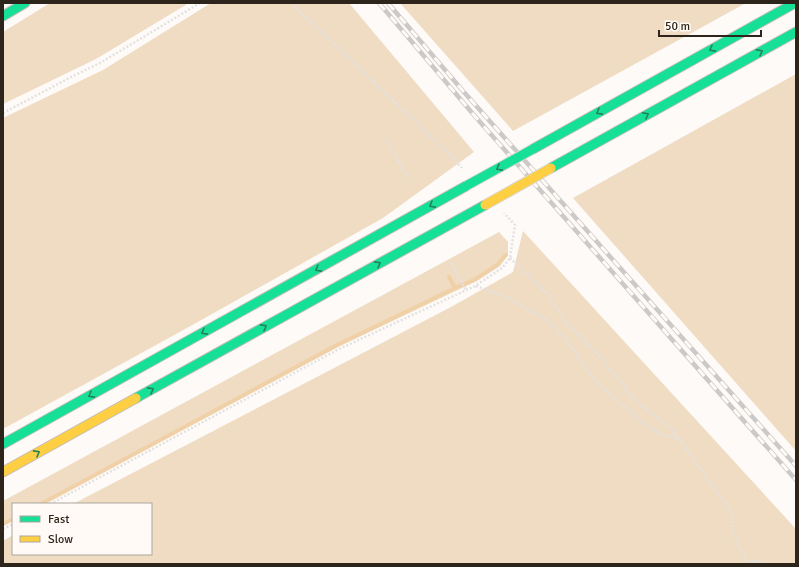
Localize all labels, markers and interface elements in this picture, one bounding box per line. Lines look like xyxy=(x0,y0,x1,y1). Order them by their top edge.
scale bar xyxy=(659,12,761,38)
text: 50 m xyxy=(665,19,690,34)
one-way arrow xyxy=(709,45,716,52)
one-way arrow xyxy=(756,49,763,56)
one-way arrow xyxy=(595,108,603,115)
one-way arrow xyxy=(642,112,649,120)
one-way arrow xyxy=(496,163,503,170)
one-way arrow xyxy=(428,201,436,208)
one-way arrow xyxy=(374,261,381,269)
one-way arrow xyxy=(315,264,322,271)
one-way arrow xyxy=(260,325,268,332)
one-way arrow xyxy=(201,327,209,335)
one-way arrow xyxy=(147,388,154,395)
one-way arrow xyxy=(88,391,95,398)
one-way arrow xyxy=(33,451,40,458)
legend xyxy=(12,503,152,555)
text: Fast xyxy=(48,512,69,527)
text: Slow xyxy=(48,532,73,547)

